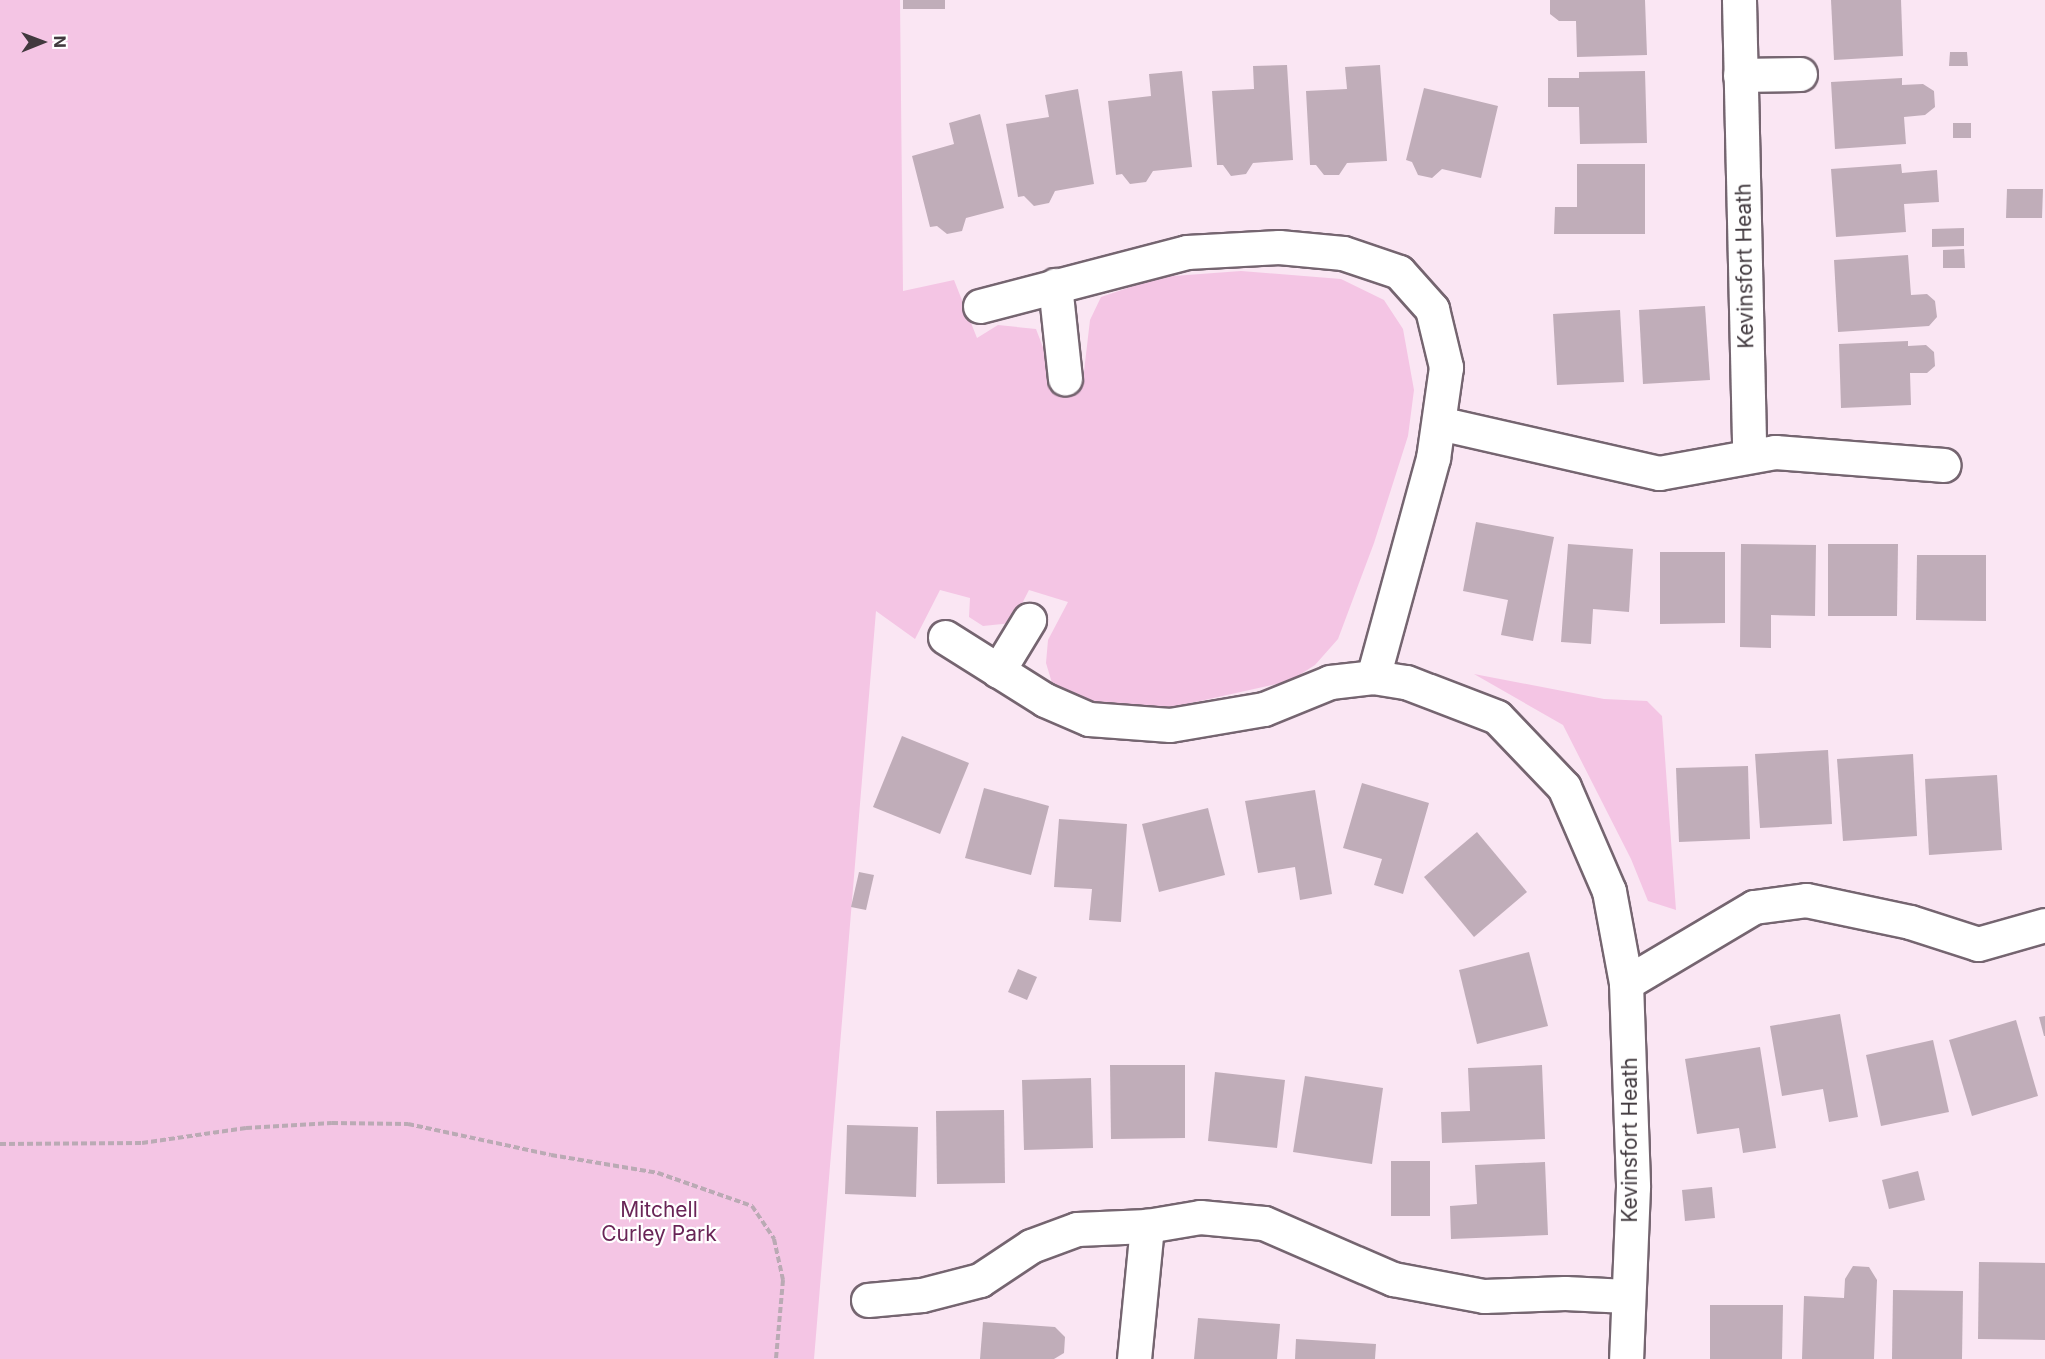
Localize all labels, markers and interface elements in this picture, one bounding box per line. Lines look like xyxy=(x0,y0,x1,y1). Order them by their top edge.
north arrow xyxy=(12,12,72,72)
text: N xyxy=(50,35,70,48)
street label: Kevinsfort Heath xyxy=(1731,183,1759,349)
street label: Kevinsfort Heath xyxy=(1617,1057,1643,1223)
park label: Mitchell Curley Park xyxy=(601,1197,717,1247)

